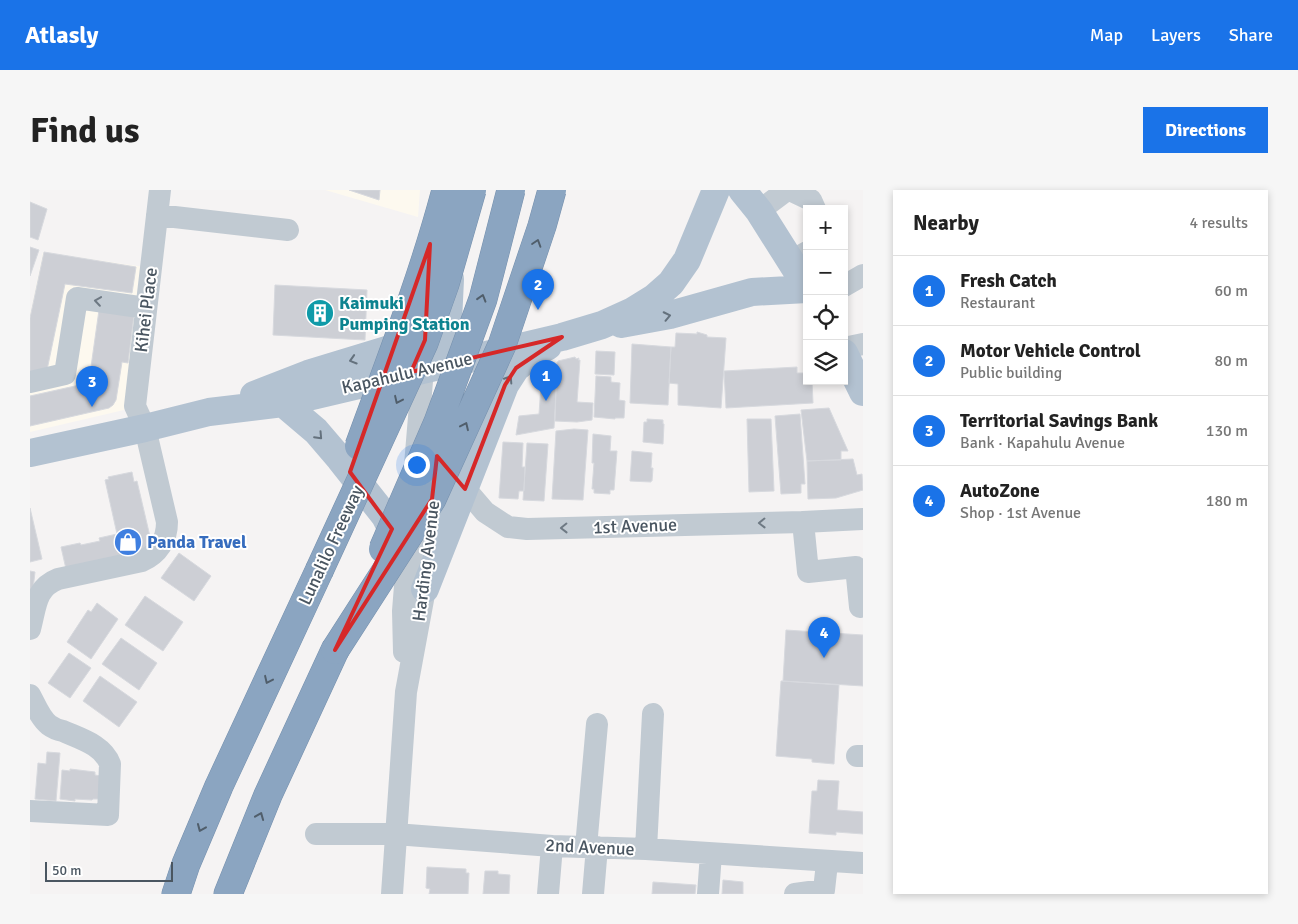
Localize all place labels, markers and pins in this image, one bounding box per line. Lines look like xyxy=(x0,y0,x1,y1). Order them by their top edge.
pin: 2 xyxy=(522,269,554,310)
place label: Kaimuki Pumping Station xyxy=(339,292,470,335)
building icon: Kaimuki Pumping Station xyxy=(305,298,335,328)
pin: 1 xyxy=(530,360,562,401)
pin: 3 xyxy=(76,366,108,407)
shop icon: Panda Travel xyxy=(113,527,143,557)
place label: Panda Travel xyxy=(147,531,247,553)
pin: 4 xyxy=(808,617,840,658)

